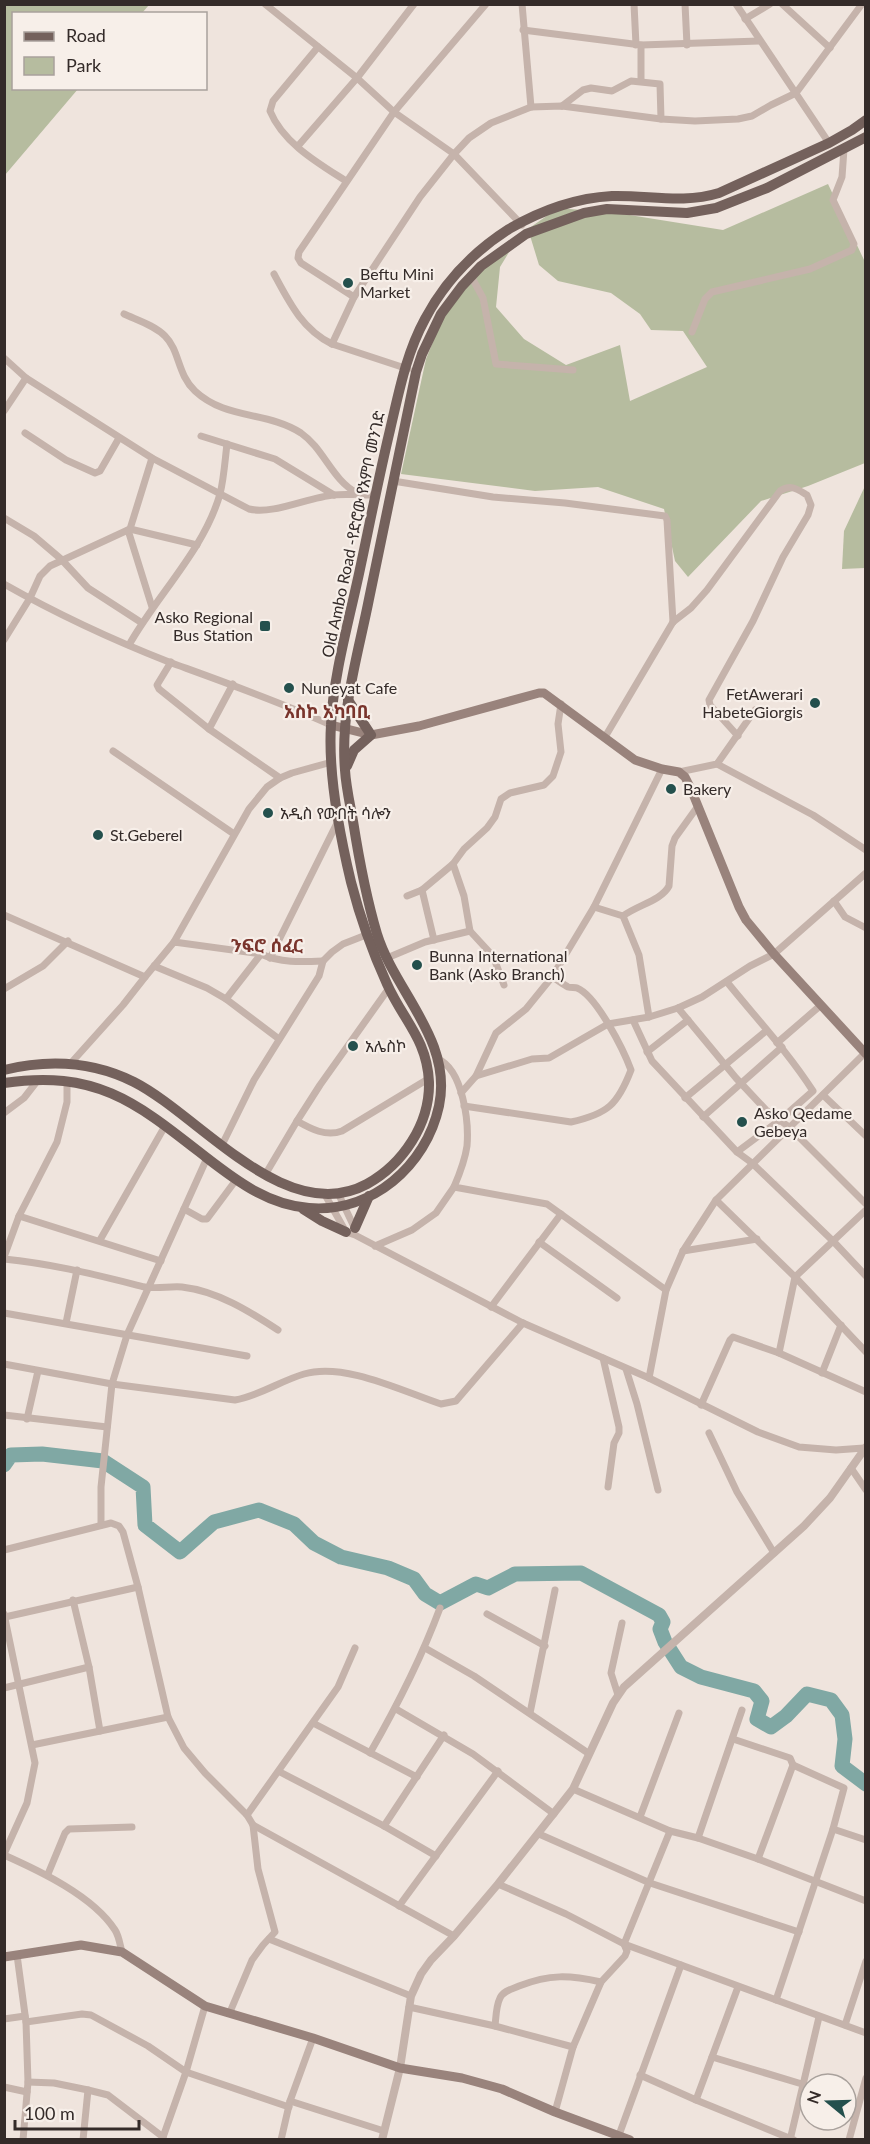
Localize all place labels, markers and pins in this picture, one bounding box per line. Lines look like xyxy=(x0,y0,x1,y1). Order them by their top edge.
place label: Beftu Mini Market xyxy=(360,264,434,301)
marker: Beftu Mini Market xyxy=(341,276,355,290)
place label: Asko Regional Bus Station xyxy=(155,607,253,644)
marker: Asko Regional Bus Station xyxy=(258,619,272,633)
place label: Nuneyat Cafe xyxy=(301,678,397,697)
marker: Nuneyat Cafe xyxy=(282,681,296,695)
place label: FetAwerari HabeteGiorgis xyxy=(702,684,803,721)
marker: FetAwerari HabeteGiorgis xyxy=(808,696,822,710)
place label: Bakery xyxy=(683,779,732,798)
marker: Bakery xyxy=(664,782,678,796)
place label: አዲስ የውበት ሳሎን xyxy=(280,803,391,822)
marker: አዲስ የውበት ሳሎን xyxy=(261,806,275,820)
place label: St.Geberel xyxy=(110,825,183,844)
marker: St.Geberel xyxy=(91,828,105,842)
place label: Bunna International Bank (Asko Branch) xyxy=(429,946,568,983)
marker: Bunna International Bank (Asko Branch) xyxy=(410,958,424,972)
place label: አሌስኮ xyxy=(365,1036,406,1055)
marker: አሌስኮ xyxy=(346,1039,360,1053)
place label: Asko Qedame Gebeya xyxy=(754,1103,852,1140)
marker: Asko Qedame Gebeya xyxy=(735,1115,749,1129)

